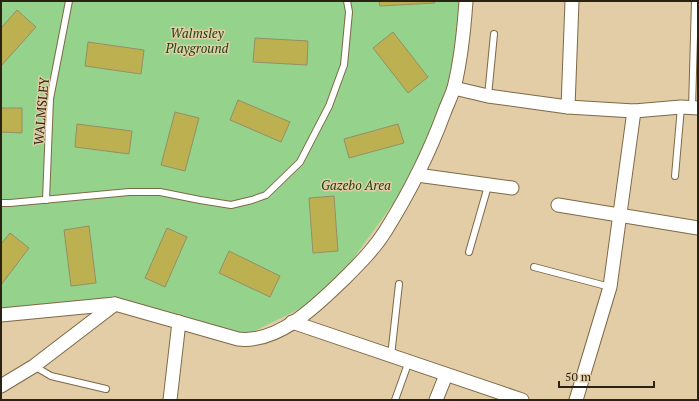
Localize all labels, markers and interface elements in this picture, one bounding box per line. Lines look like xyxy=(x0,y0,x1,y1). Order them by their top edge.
park label: Walmsley Playground xyxy=(164,24,230,57)
street label: WALMSLEY xyxy=(29,76,53,146)
park label: Gazebo Area xyxy=(321,176,391,194)
scale bar xyxy=(559,363,654,389)
text: 50 m xyxy=(565,369,592,384)

